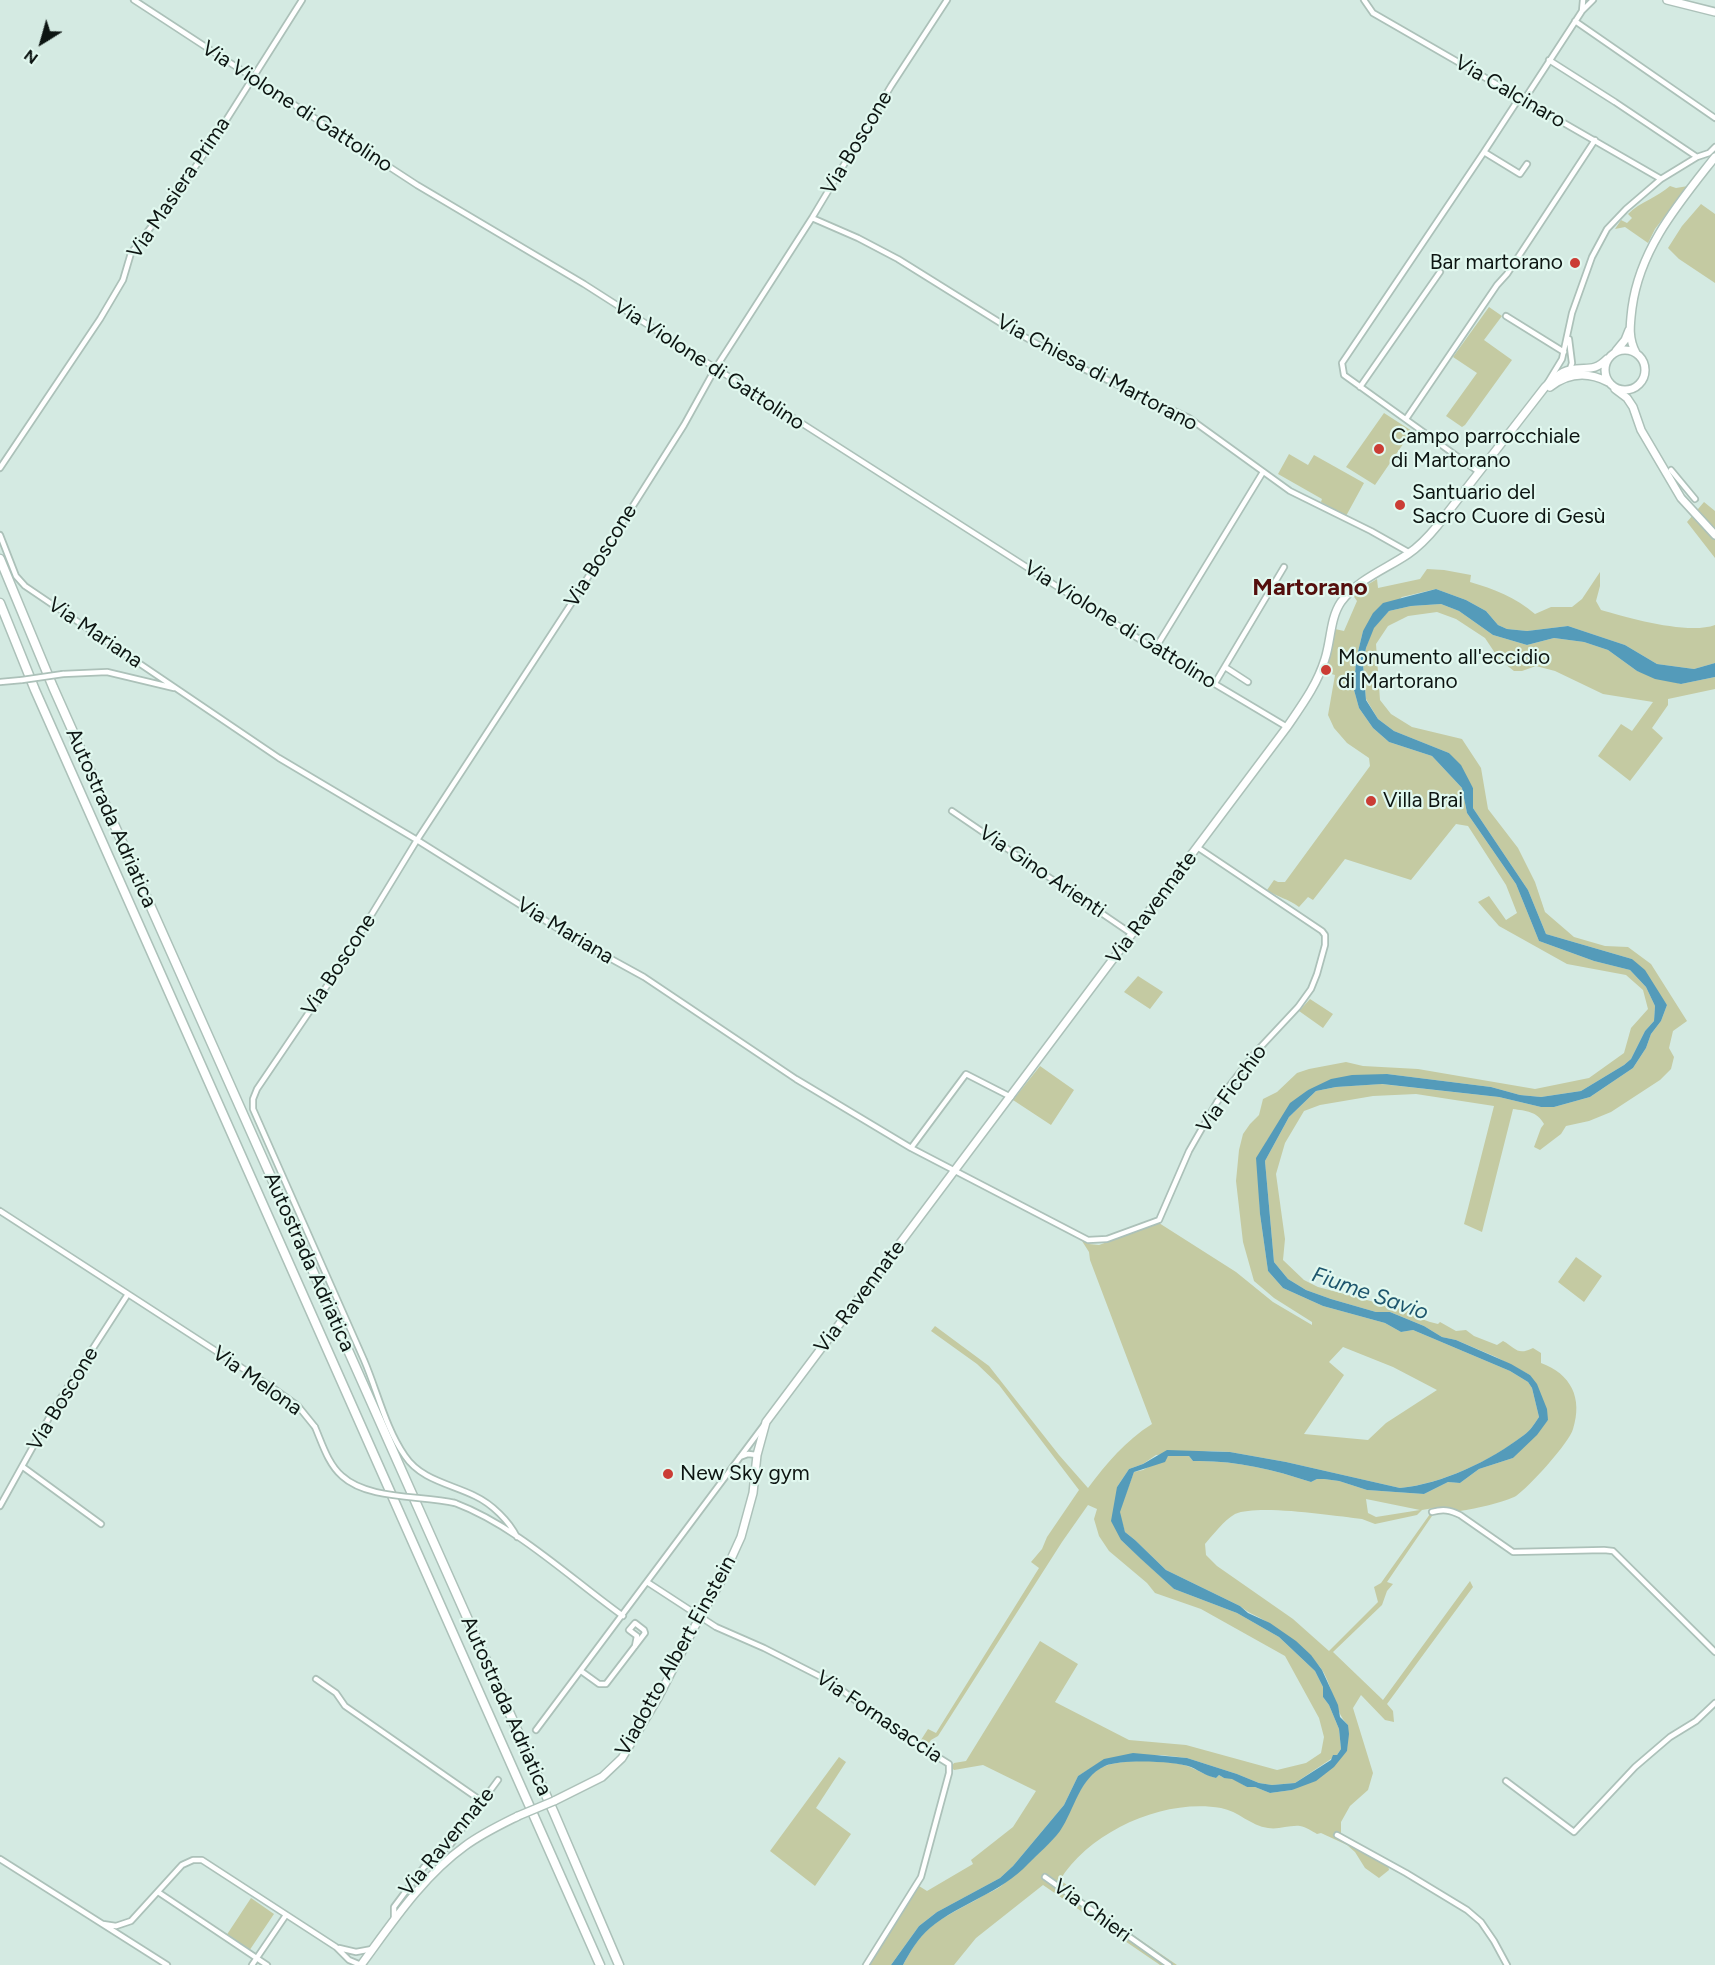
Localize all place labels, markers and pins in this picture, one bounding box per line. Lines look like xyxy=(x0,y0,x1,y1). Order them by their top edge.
place label: Bar martorano xyxy=(1430,250,1563,276)
marker: Bar martorano xyxy=(1568,256,1582,270)
place label: Campo parrocchiale di Martorano xyxy=(1391,424,1580,474)
marker: Campo parrocchiale di Martorano xyxy=(1372,442,1386,456)
place label: Santuario del Sacro Cuore di Gesù xyxy=(1412,480,1606,530)
marker: Santuario del Sacro Cuore di Gesù xyxy=(1393,498,1407,512)
place label: Monumento all'eccidio di Martorano xyxy=(1338,645,1550,695)
marker: Monumento all'eccidio di Martorano xyxy=(1319,663,1333,677)
place label: Villa Brai xyxy=(1383,788,1463,814)
marker: Villa Brai xyxy=(1364,794,1378,808)
place label: New Sky gym xyxy=(680,1461,810,1487)
marker: New Sky gym xyxy=(661,1467,675,1481)

